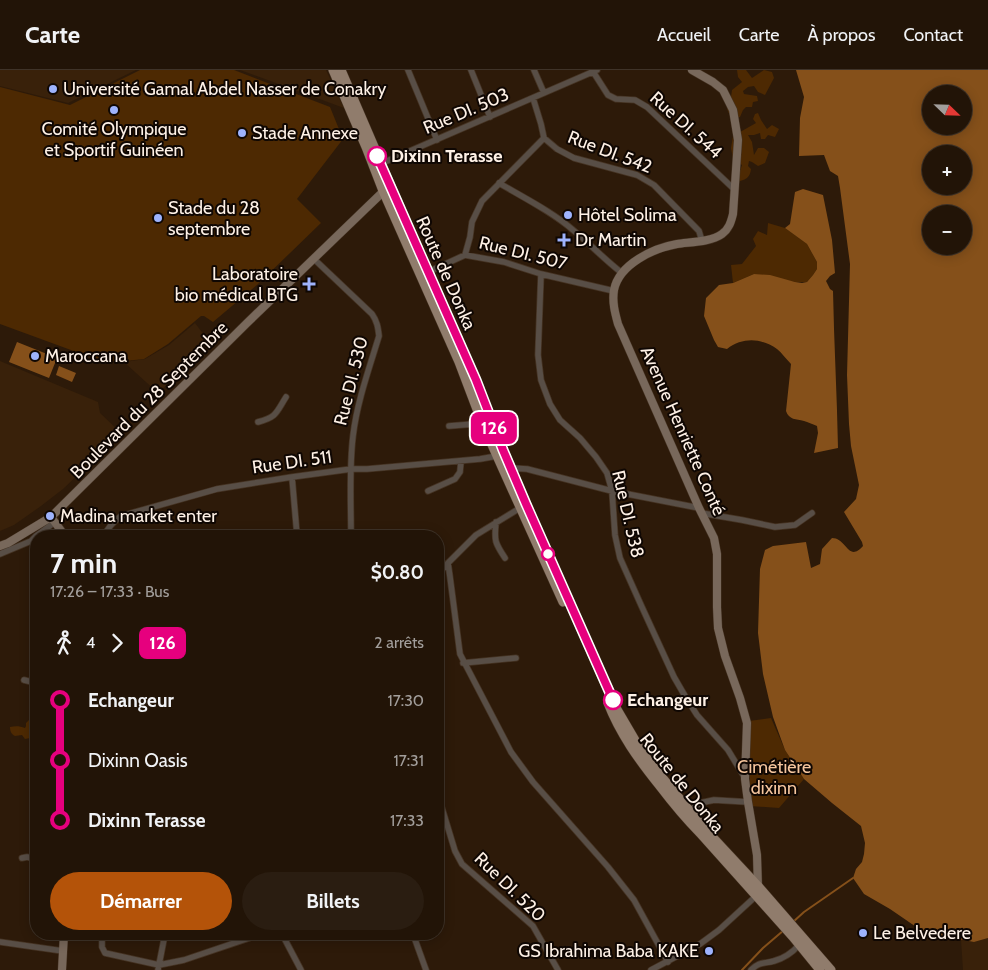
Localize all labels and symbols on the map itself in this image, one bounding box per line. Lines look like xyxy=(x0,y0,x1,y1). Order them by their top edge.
place label: Université Gamal Abdel Nasser de Conakry xyxy=(63,78,386,100)
marker: Université Gamal Abdel Nasser de Conakry xyxy=(47,83,59,95)
street label: Rue DI. 503 xyxy=(420,83,512,139)
north arrow xyxy=(922,85,972,135)
street label: Rue DI. 544 xyxy=(645,87,727,163)
marker: Comité Olympique et Sportif Guinéen xyxy=(108,104,120,116)
place label: Comité Olympique et Sportif Guinéen xyxy=(42,118,186,161)
place label: Stade Annexe xyxy=(252,122,358,144)
street label: Rue DI. 542 xyxy=(565,126,655,178)
marker: Stade Annexe xyxy=(236,127,248,139)
place label: Dixinn Terasse xyxy=(391,145,502,167)
marker: Dixinn Terasse xyxy=(367,146,387,166)
place label: Stade du 28 septembre xyxy=(168,197,260,240)
place label: Hôtel Solima xyxy=(578,204,677,226)
marker: Hôtel Solima xyxy=(562,209,574,221)
marker: Stade du 28 septembre xyxy=(152,212,164,224)
street label: Route de Donka xyxy=(411,213,481,333)
place label: Dr Martin xyxy=(575,229,646,251)
street label: Rue DI. 507 xyxy=(477,231,569,275)
marker: Dr Martin xyxy=(557,233,571,247)
place label: Laboratoire bio médical BTG xyxy=(175,263,298,306)
marker: Laboratoire bio médical BTG xyxy=(302,277,316,291)
street label: Boulevard du 28 Septembre xyxy=(66,317,232,483)
street label: Rue DI. 530 xyxy=(329,334,373,428)
street label: Avenue Henriette Conté xyxy=(636,343,730,519)
place label: Maroccana xyxy=(45,345,127,367)
marker: Maroccana xyxy=(29,350,41,362)
line badge: 126 xyxy=(465,412,523,444)
street label: Rue DI. 511 xyxy=(251,446,333,478)
street label: Rue DI. 538 xyxy=(607,468,649,560)
place label: Madina market enter xyxy=(60,505,217,527)
marker: Madina market enter xyxy=(44,510,56,522)
unlabelled marker xyxy=(541,547,555,561)
place label: Echangeur xyxy=(627,689,708,711)
marker: Echangeur xyxy=(603,690,623,710)
street label: Route de Donka xyxy=(635,729,729,838)
park label: Cimétière dixinn xyxy=(737,756,811,799)
street label: Rue DI. 520 xyxy=(470,848,550,926)
place label: Le Belvedere xyxy=(873,922,971,944)
marker: Le Belvedere xyxy=(857,927,869,939)
place label: GS Ibrahima Baba KAKE xyxy=(518,940,699,962)
marker: GS Ibrahima Baba KAKE xyxy=(703,945,715,957)

